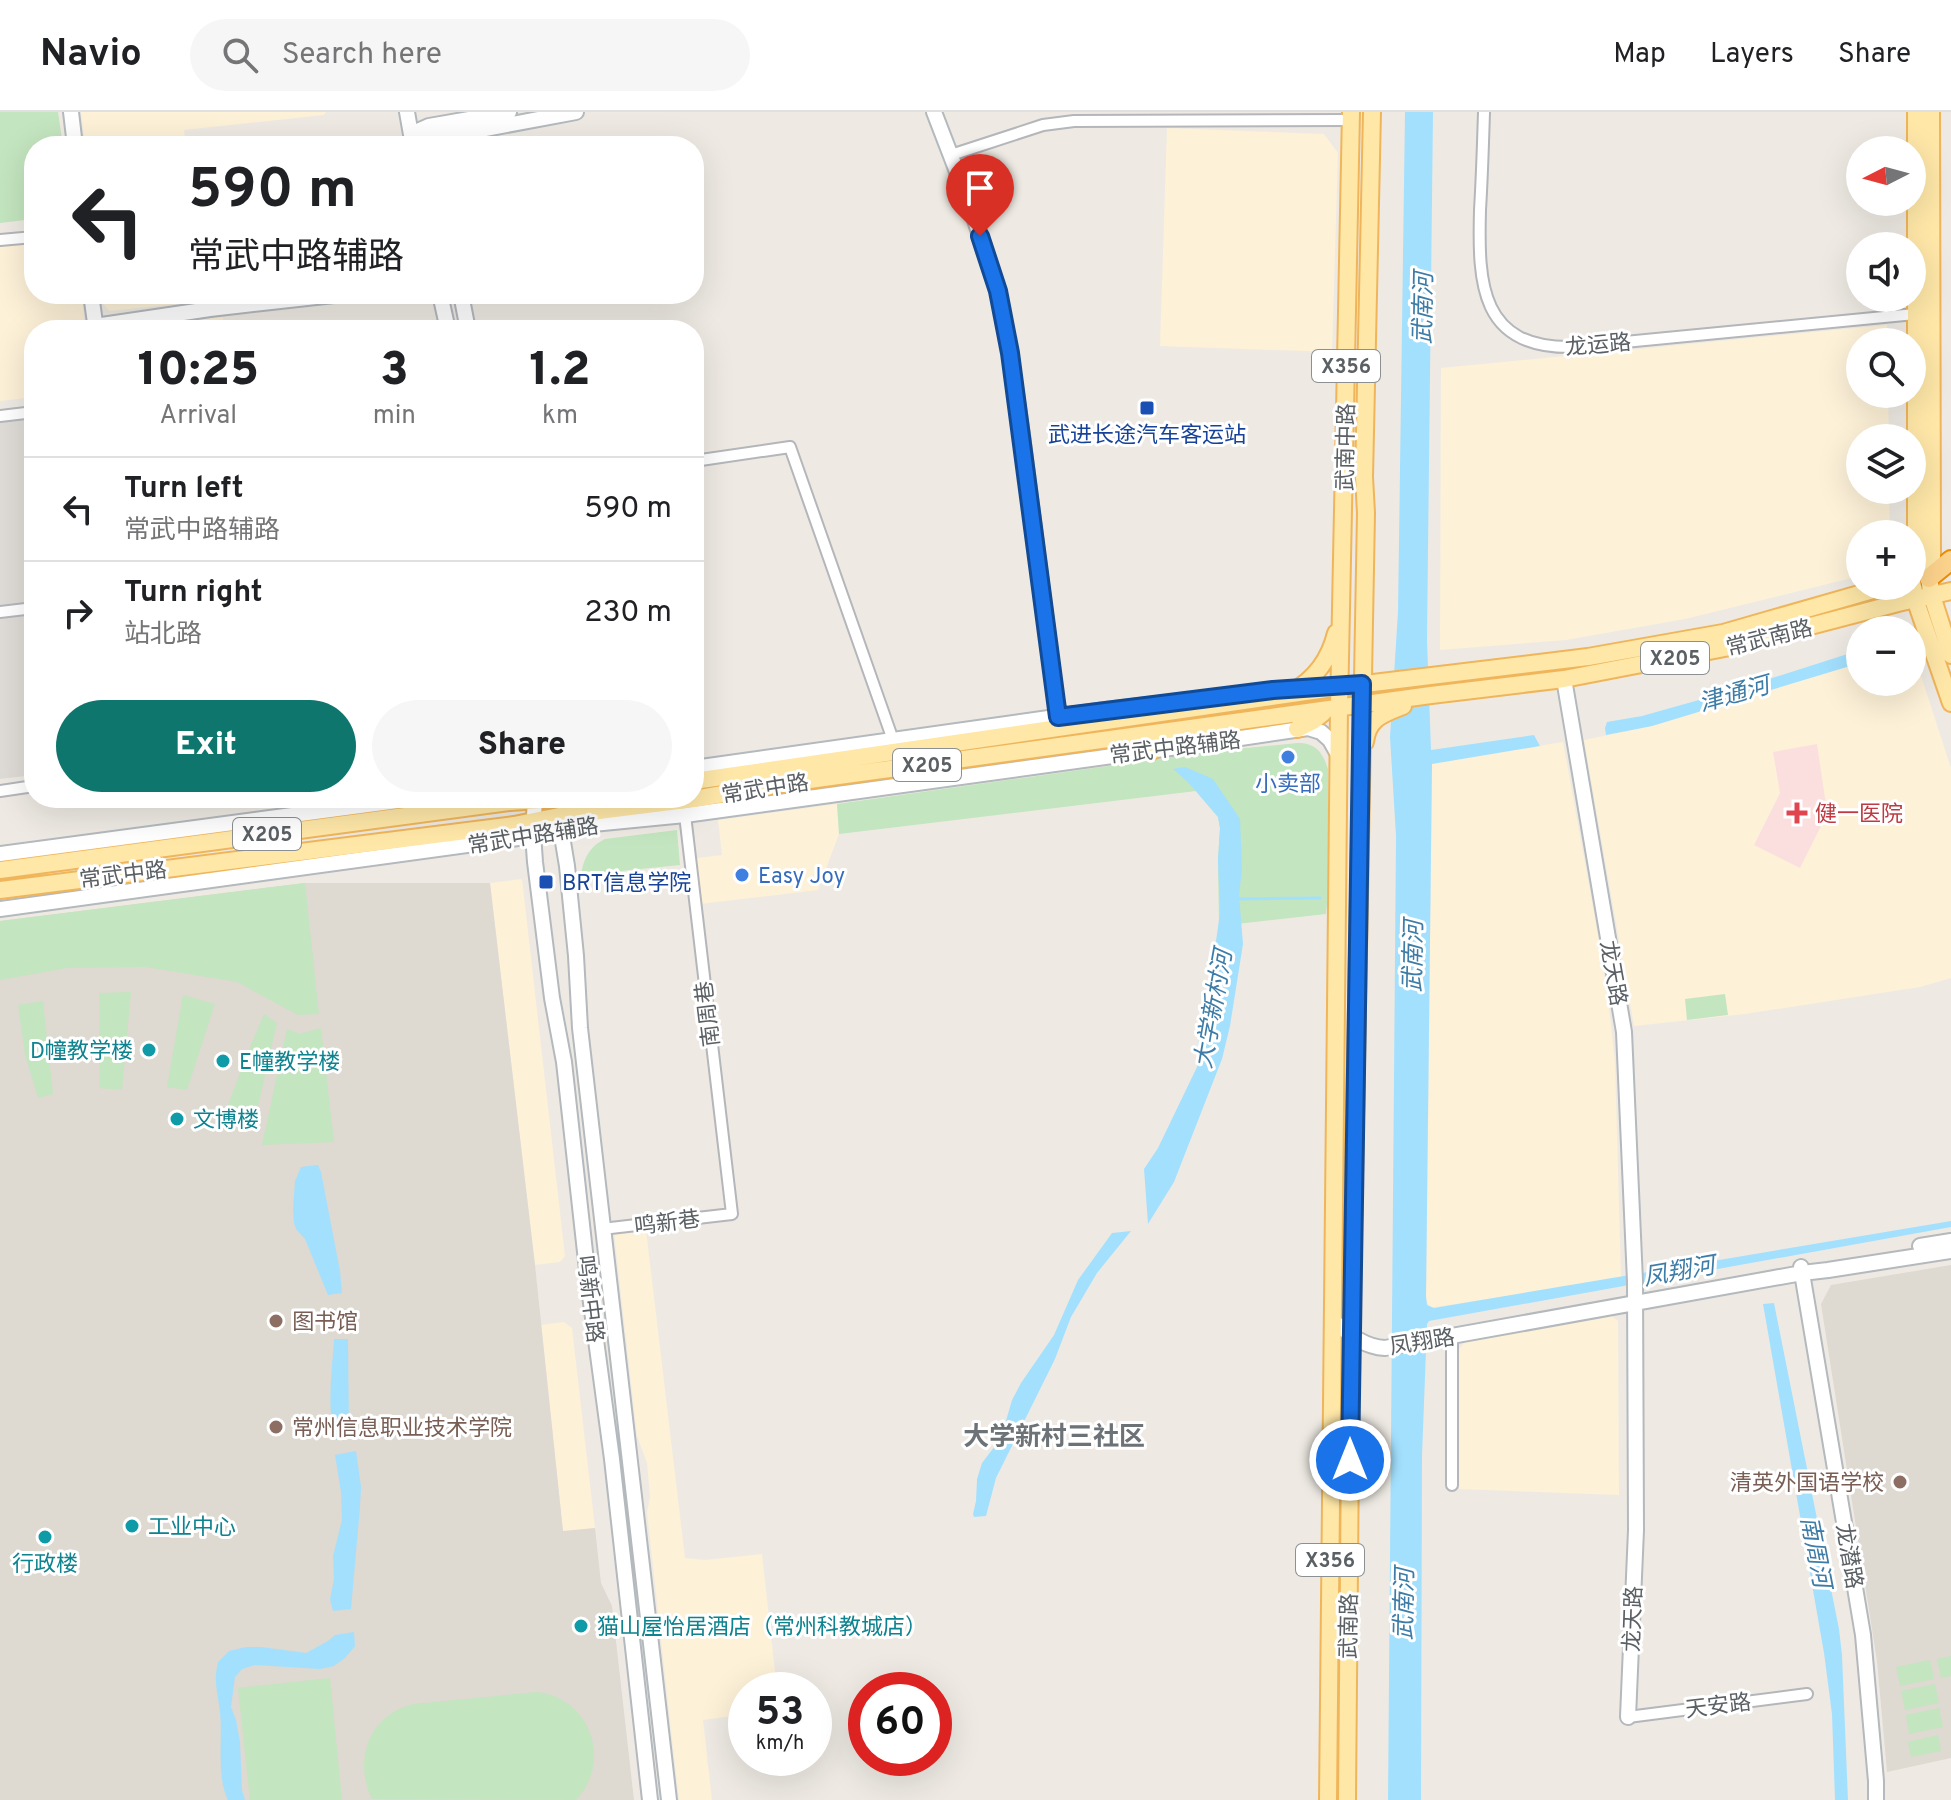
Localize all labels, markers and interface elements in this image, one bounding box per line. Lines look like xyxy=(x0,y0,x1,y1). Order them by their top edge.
search box xyxy=(190,19,750,91)
text: Navio xyxy=(40,31,142,80)
icon: search xyxy=(218,33,262,77)
text: Search here xyxy=(282,37,442,74)
text: Map xyxy=(1613,37,1666,73)
text: Layers xyxy=(1710,37,1794,73)
text: Share xyxy=(1838,37,1911,73)
north arrow xyxy=(1846,136,1926,216)
map controls xyxy=(1846,136,1926,696)
pin xyxy=(946,154,1014,236)
text: 590 m xyxy=(188,157,357,227)
icon: arrive xyxy=(958,166,1002,210)
icon: left xyxy=(56,168,160,272)
button: sound xyxy=(1846,232,1926,312)
text: 常武中路辅路 xyxy=(188,236,404,282)
water label: 武南河 xyxy=(1409,268,1441,344)
button: search xyxy=(1846,328,1926,408)
street label: 龙运路 xyxy=(1564,330,1632,363)
text: 10:25 xyxy=(137,342,259,402)
text: 3 xyxy=(380,342,409,402)
text: 1.2 xyxy=(529,342,591,402)
road number: X356 xyxy=(1312,350,1380,382)
marker: 武进长途汽车客运站 xyxy=(1138,399,1156,417)
text: Arrival xyxy=(160,400,237,433)
text: min xyxy=(373,400,416,433)
text: km xyxy=(542,400,578,433)
street label: 武南中路 xyxy=(1333,403,1362,491)
place label: 武进长途汽车客运站 xyxy=(1048,423,1246,450)
button: layers xyxy=(1846,424,1926,504)
text: Turn left xyxy=(124,471,244,508)
icon: left xyxy=(56,487,100,531)
text: 590 m xyxy=(584,491,672,528)
text: 常武中路辅路 xyxy=(124,515,280,548)
button: + xyxy=(1846,520,1926,600)
text: Turn right xyxy=(124,575,262,612)
icon: right xyxy=(56,591,100,635)
text: 230 m xyxy=(584,595,672,632)
street label: 常武南路 xyxy=(1724,616,1816,663)
button: − xyxy=(1846,616,1926,696)
text: 站北路 xyxy=(124,619,202,652)
road number: X205 xyxy=(1641,642,1709,674)
water label: 津通河 xyxy=(1696,670,1777,720)
button: Exit xyxy=(56,700,356,792)
button: Share xyxy=(372,700,672,792)
street label: 常武中路辅路 xyxy=(1108,728,1242,771)
marker: 小卖部 xyxy=(1279,748,1297,766)
road number: X205 xyxy=(893,749,961,781)
street label: 常武中路 xyxy=(720,770,811,811)
place label: 小卖部 xyxy=(1255,772,1321,799)
marker: 健一医院 xyxy=(1786,802,1808,824)
place label: 健一医院 xyxy=(1815,802,1903,829)
street label: 常武中路辅路 xyxy=(466,814,601,861)
road number: X205 xyxy=(233,818,301,850)
street label: 常武中路 xyxy=(78,858,169,895)
place label: Easy Joy xyxy=(758,864,845,891)
marker: Easy Joy xyxy=(733,866,751,884)
place label: BRT信息学院 xyxy=(562,871,691,898)
marker: BRT信息学院 xyxy=(537,873,555,891)
water label: 武南河 xyxy=(1399,916,1431,992)
street label: 龙天路 xyxy=(1593,939,1631,1008)
water label: 大学新村河 xyxy=(1190,944,1241,1071)
street label: 南周巷 xyxy=(692,979,727,1048)
place label: D幢教学楼 xyxy=(30,1039,133,1066)
marker: D幢教学楼 xyxy=(140,1041,158,1059)
place label: E幢教学楼 xyxy=(239,1050,340,1077)
marker: E幢教学楼 xyxy=(214,1052,232,1070)
place label: 文博楼 xyxy=(193,1108,259,1135)
marker: 文博楼 xyxy=(168,1110,186,1128)
street label: 鸣新巷 xyxy=(633,1207,702,1242)
water label: 凤翔河 xyxy=(1641,1251,1721,1294)
street label: 鸣新中路 xyxy=(570,1254,607,1345)
place label: 图书馆 xyxy=(292,1310,358,1337)
marker: 图书馆 xyxy=(267,1312,285,1330)
street label: 凤翔路 xyxy=(1388,1325,1457,1362)
place label: 常州信息职业技术学院 xyxy=(292,1416,512,1443)
marker: 常州信息职业技术学院 xyxy=(267,1418,285,1436)
position arrow xyxy=(1308,1418,1392,1502)
district label: 大学新村三社区 xyxy=(963,1422,1145,1455)
place label: 清英外国语学校 xyxy=(1730,1471,1884,1498)
marker: 清英外国语学校 xyxy=(1891,1473,1909,1491)
water label: 南周河 xyxy=(1792,1514,1836,1595)
place label: 工业中心 xyxy=(148,1515,236,1542)
marker: 工业中心 xyxy=(123,1517,141,1535)
street label: 龙潜路 xyxy=(1829,1522,1867,1591)
marker: 行政楼 xyxy=(36,1528,54,1546)
road number: X356 xyxy=(1296,1544,1364,1576)
place label: 行政楼 xyxy=(12,1552,78,1579)
water label: 武南河 xyxy=(1390,1564,1422,1640)
street label: 龙天路 xyxy=(1620,1586,1649,1653)
street label: 武南路 xyxy=(1336,1593,1365,1659)
place label: 猫山屋怡居酒店（常州科教城店） xyxy=(597,1615,927,1642)
marker: 猫山屋怡居酒店（常州科教城店） xyxy=(572,1617,590,1635)
speed limit sign: 60 xyxy=(848,1672,952,1776)
text: 53 xyxy=(756,1689,804,1739)
street label: 天安路 xyxy=(1684,1690,1753,1725)
text: km/h xyxy=(756,1731,804,1757)

